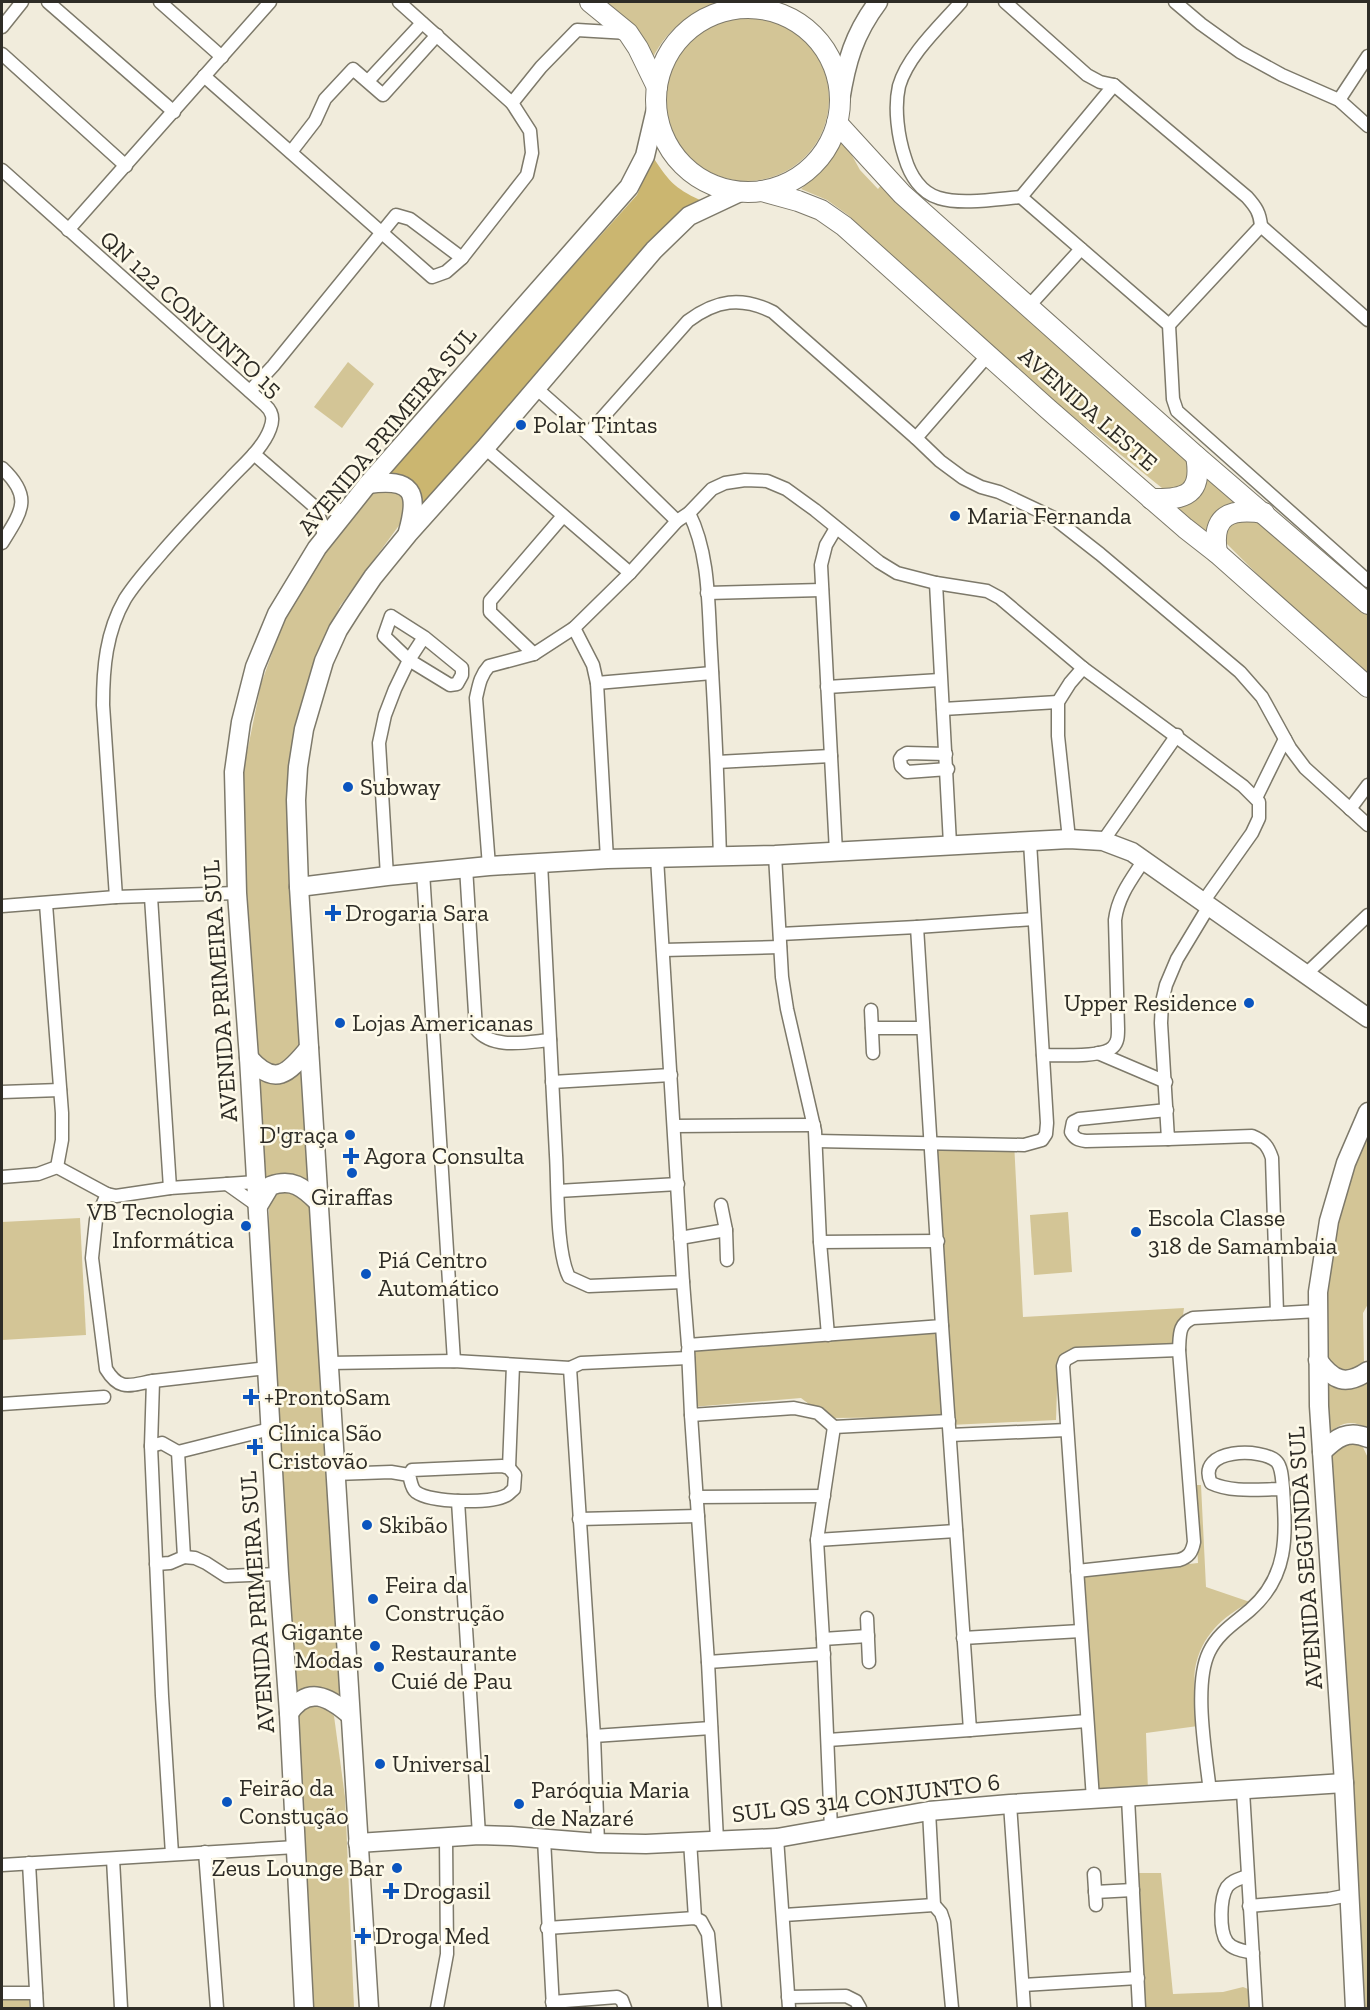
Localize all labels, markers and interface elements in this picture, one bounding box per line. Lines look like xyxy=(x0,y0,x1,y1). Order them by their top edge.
street label: QN 122 CONJUNTO 15 xyxy=(94,224,288,403)
street label: AVENIDA PRIMEIRA SUL xyxy=(291,321,482,541)
street label: AVENIDA LESTE xyxy=(1013,340,1164,477)
place label: Polar Tintas xyxy=(533,410,658,439)
marker: Polar Tintas xyxy=(514,418,528,432)
place label: Maria Fernanda xyxy=(967,501,1132,530)
marker: Maria Fernanda xyxy=(948,509,962,523)
place label: Subway xyxy=(360,772,441,801)
marker: Subway xyxy=(341,780,355,794)
street label: AVENIDA PRIMEIRA SUL xyxy=(196,859,243,1123)
place label: Drogaria Sara xyxy=(345,898,489,927)
marker: Drogaria Sara xyxy=(326,906,340,920)
place label: Upper Residence xyxy=(1064,988,1237,1017)
marker: Upper Residence xyxy=(1242,996,1256,1010)
place label: Lojas Americanas xyxy=(352,1008,533,1037)
marker: Lojas Americanas xyxy=(333,1016,347,1030)
place label: D'graça xyxy=(259,1120,338,1149)
marker: D'graça xyxy=(343,1128,357,1142)
place label: Agora Consulta xyxy=(364,1141,525,1170)
marker: Agora Consulta xyxy=(342,1147,360,1165)
marker: Giraffas xyxy=(345,1166,359,1180)
place label: Giraffas xyxy=(311,1182,393,1211)
place label: VB Tecnologia Informática xyxy=(86,1197,234,1254)
place label: Escola Classe 318 de Samambaia xyxy=(1148,1203,1338,1260)
marker: VB Tecnologia Informática xyxy=(239,1219,253,1233)
marker: Escola Classe 318 de Samambaia xyxy=(1129,1225,1143,1239)
place label: Piá Centro Automático xyxy=(378,1245,499,1302)
marker: Piá Centro Automático xyxy=(359,1267,373,1281)
place label: +ProntoSam xyxy=(264,1382,390,1411)
marker: +ProntoSam xyxy=(242,1388,260,1406)
place label: Clínica São Cristovão xyxy=(268,1418,382,1475)
street label: AVENIDA SEGUNDA SUL xyxy=(1281,1426,1328,1690)
marker: Clínica São Cristovão xyxy=(246,1438,264,1456)
street label: AVENIDA PRIMEIRA SUL xyxy=(233,1470,280,1734)
place label: Skibão xyxy=(379,1510,448,1539)
marker: Skibão xyxy=(360,1518,374,1532)
place label: Feira da Construção xyxy=(385,1570,505,1627)
marker: Feira da Construção xyxy=(366,1592,380,1606)
place label: Gigante Modas xyxy=(281,1617,363,1674)
place label: Restaurante Cuié de Pau xyxy=(391,1638,517,1695)
marker: Gigante Modas xyxy=(368,1639,382,1653)
marker: Restaurante Cuié de Pau xyxy=(372,1660,386,1674)
place label: Universal xyxy=(392,1749,490,1778)
marker: Universal xyxy=(373,1757,387,1771)
street label: SUL QS 314 CONJUNTO 6 xyxy=(730,1767,1002,1828)
place label: Feirão da Constução xyxy=(239,1773,348,1830)
place label: Paróquia Maria de Nazaré xyxy=(531,1775,690,1832)
marker: Feirão da Constução xyxy=(220,1795,234,1809)
marker: Paróquia Maria de Nazaré xyxy=(512,1797,526,1811)
place label: Zeus Lounge Bar xyxy=(212,1853,385,1882)
marker: Zeus Lounge Bar xyxy=(390,1861,404,1875)
place label: Drogasil xyxy=(403,1876,491,1905)
marker: Drogasil xyxy=(384,1884,398,1898)
place label: Droga Med xyxy=(375,1921,490,1950)
marker: Droga Med xyxy=(356,1929,370,1943)

